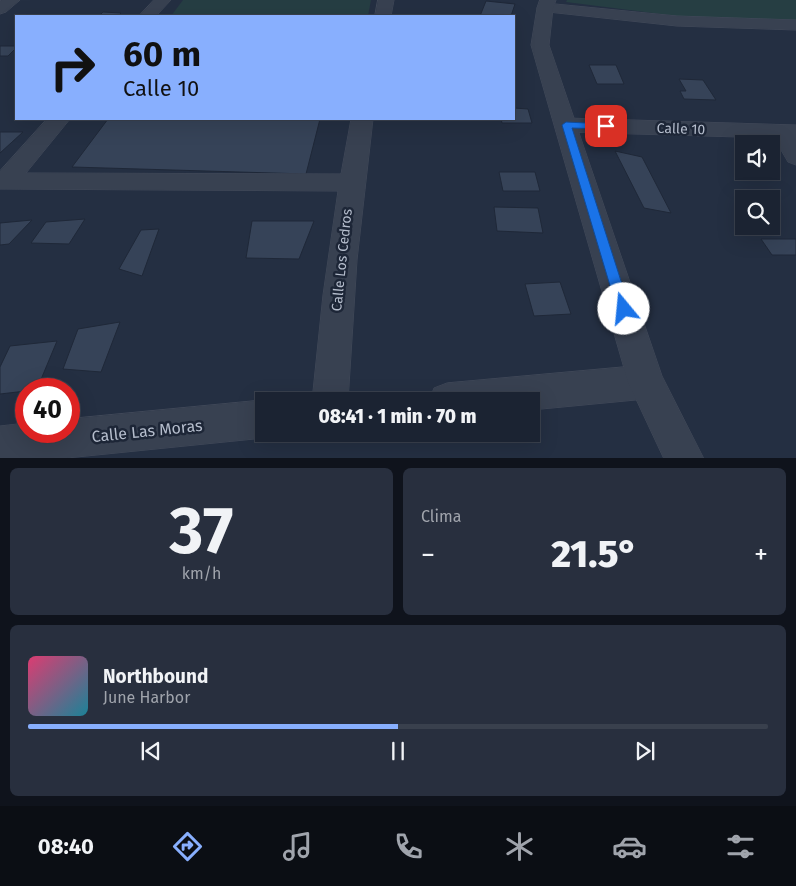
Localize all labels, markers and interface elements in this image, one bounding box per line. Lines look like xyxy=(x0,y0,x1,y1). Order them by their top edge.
text: 60 m xyxy=(123,33,201,75)
icon: right xyxy=(40,35,105,100)
text: Calle 10 xyxy=(123,75,199,102)
pin xyxy=(585,105,627,147)
icon: arrive xyxy=(592,112,620,140)
street label: Calle 10 xyxy=(656,120,706,138)
map controls xyxy=(735,135,780,235)
button: sound xyxy=(735,135,780,180)
button: search xyxy=(735,190,780,235)
street label: Calle Los Cedros xyxy=(328,207,356,312)
position arrow xyxy=(597,282,649,334)
speed limit sign: 40 xyxy=(15,378,80,443)
text: 08:41 · 1 min · 70 m xyxy=(319,405,476,428)
street label: Calle Las Moras xyxy=(91,416,203,446)
text: 37 xyxy=(170,492,233,570)
text: Clima xyxy=(421,507,461,526)
text: 21.5° xyxy=(551,531,638,577)
text: − xyxy=(421,538,435,571)
text: + xyxy=(754,538,768,571)
text: km/h xyxy=(182,564,221,583)
text: Northbound xyxy=(103,665,208,688)
text: June Harbor xyxy=(103,688,190,707)
icon: previous xyxy=(137,737,165,765)
icon: pause xyxy=(384,737,412,765)
icon: next xyxy=(631,737,659,765)
icon: directions xyxy=(170,829,205,864)
icon: music xyxy=(280,829,315,864)
icon: phone xyxy=(391,829,426,864)
icon: climate xyxy=(502,829,537,864)
icon: car xyxy=(612,829,647,864)
icon: filters xyxy=(723,829,758,864)
text: 08:40 xyxy=(38,833,94,860)

